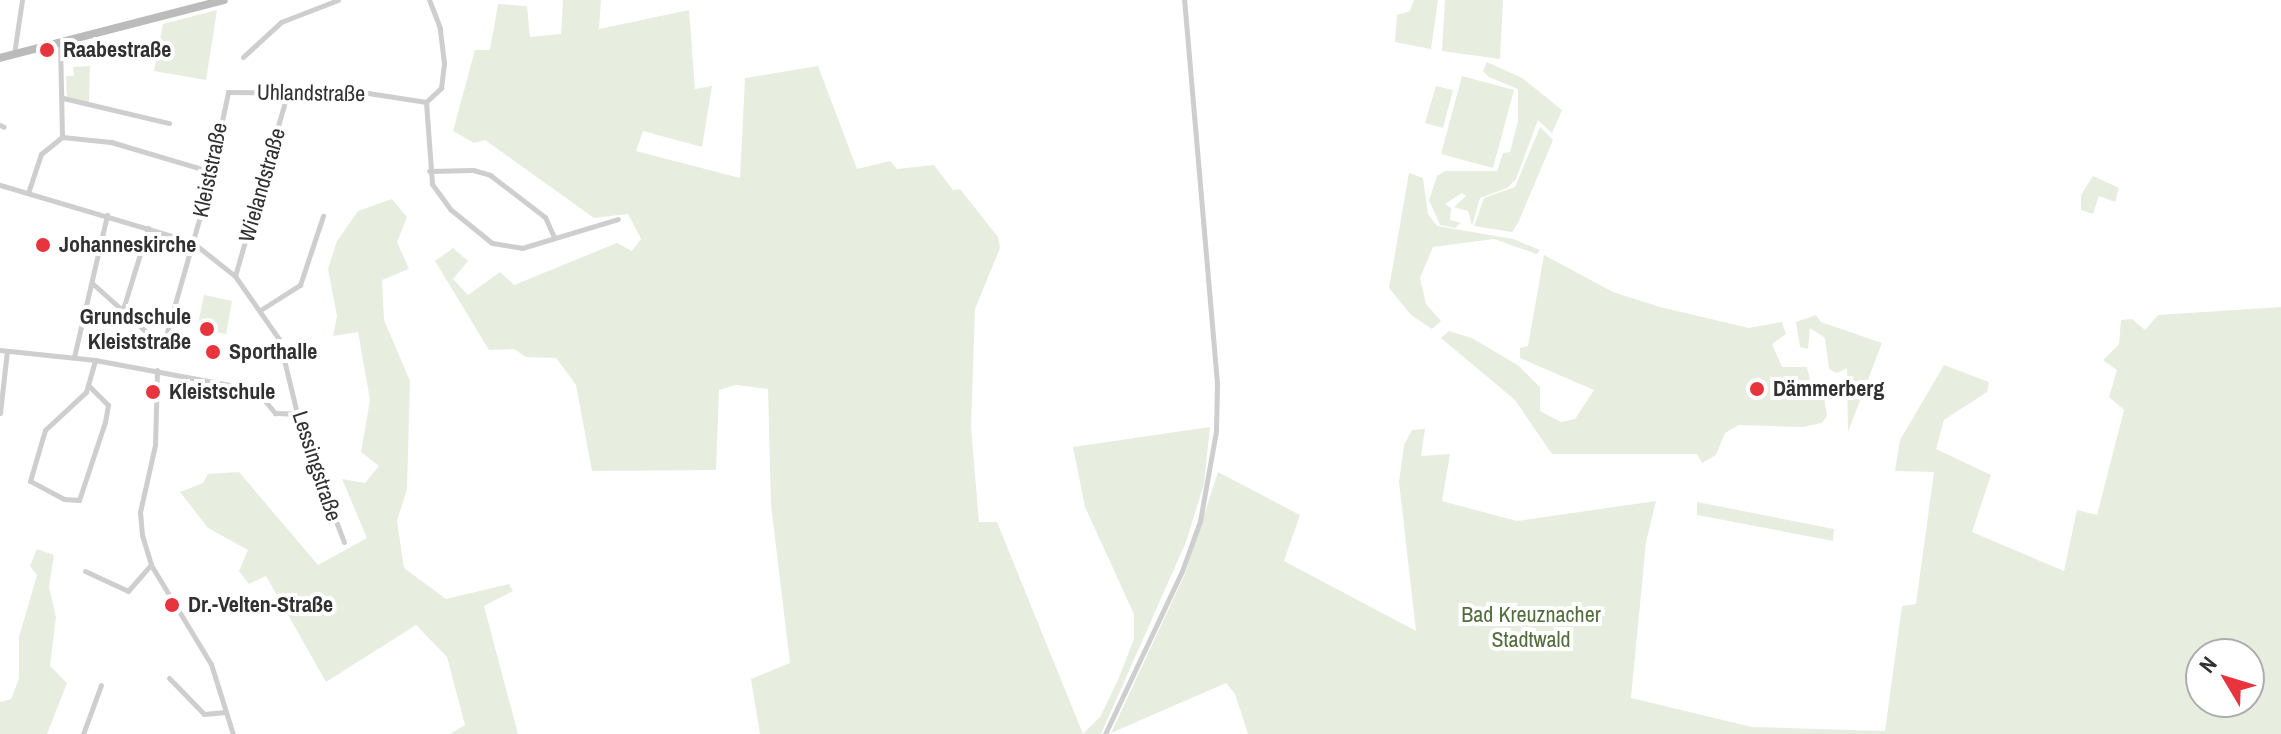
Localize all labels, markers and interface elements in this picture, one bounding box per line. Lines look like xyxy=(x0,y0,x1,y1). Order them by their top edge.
place label: Raabestraße xyxy=(63,37,171,63)
marker: Raabestraße xyxy=(38,41,56,59)
street label: Uhlandstraße xyxy=(257,79,365,107)
street label: Kleiststraße xyxy=(187,120,233,220)
street label: Wielandstraße xyxy=(233,125,291,245)
place label: Johanneskirche xyxy=(59,232,196,258)
marker: Johanneskirche xyxy=(34,236,52,254)
place label: Grundschule Kleiststraße xyxy=(80,303,191,354)
marker: Grundschule Kleiststraße xyxy=(198,320,216,338)
place label: Sporthalle xyxy=(229,339,317,365)
marker: Sporthalle xyxy=(204,343,222,361)
place label: Dämmerberg xyxy=(1773,376,1884,402)
place label: Kleistschule xyxy=(169,379,275,405)
marker: Dämmerberg xyxy=(1748,380,1766,398)
marker: Kleistschule xyxy=(144,383,162,401)
street label: Lessingstraße xyxy=(287,408,347,524)
place label: Dr.-Velten-Straße xyxy=(188,592,333,618)
marker: Dr.-Velten-Straße xyxy=(163,596,181,614)
park label: Bad Kreuznacher Stadtwald xyxy=(1461,601,1601,652)
north arrow xyxy=(2185,638,2265,718)
text: N xyxy=(2192,650,2223,679)

